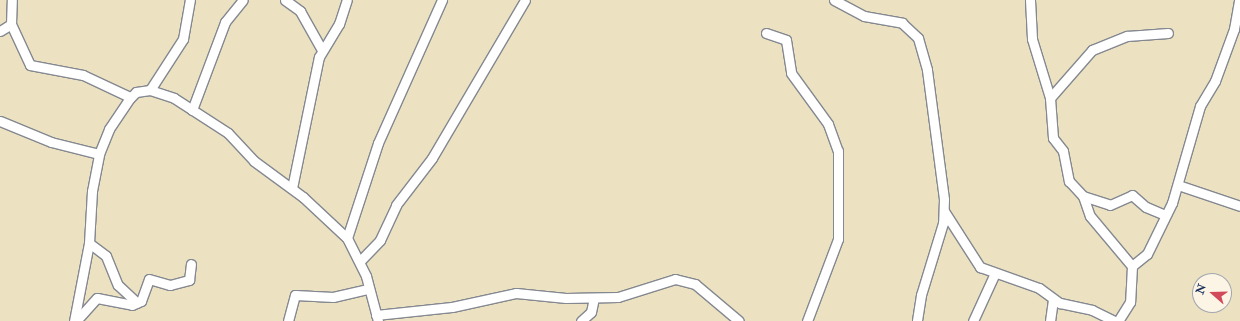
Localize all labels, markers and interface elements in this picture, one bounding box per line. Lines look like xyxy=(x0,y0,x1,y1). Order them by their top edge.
north arrow xyxy=(1192,273,1232,313)
text: N xyxy=(1193,282,1209,296)

